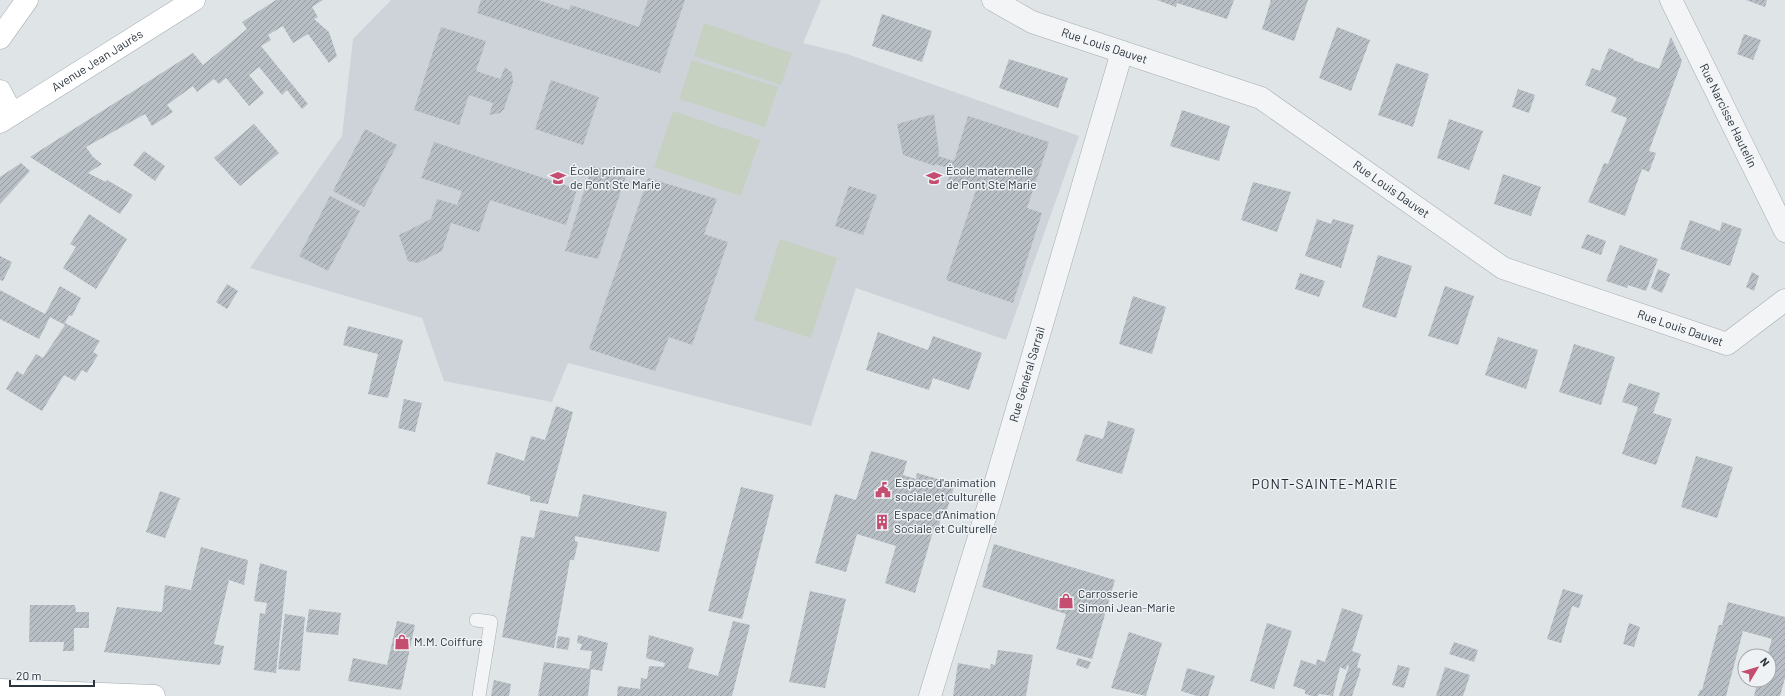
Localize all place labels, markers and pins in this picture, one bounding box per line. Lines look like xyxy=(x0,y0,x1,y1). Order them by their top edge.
place label: École primaire de Pont Ste Marie xyxy=(570,163,661,191)
place label: École maternelle de Pont Ste Marie xyxy=(946,163,1037,191)
school or university icon: École primaire de Pont Ste Marie xyxy=(549,169,567,187)
school or university icon: École maternelle de Pont Ste Marie xyxy=(925,169,943,187)
place label: Espace d'animation sociale et culturelle xyxy=(895,475,996,503)
public building icon: Espace d'animation sociale et culturelle xyxy=(874,481,892,499)
place label: Espace d’Animation Sociale et Culturelle xyxy=(894,507,998,535)
building icon: Espace d’Animation Sociale et Culturelle xyxy=(873,513,891,531)
place label: Carrosserie Simoni Jean-Marie xyxy=(1078,586,1175,614)
shop icon: Carrosserie Simoni Jean-Marie xyxy=(1057,592,1075,610)
shop icon: M.M. Coiffure xyxy=(393,633,411,651)
place label: M.M. Coiffure xyxy=(414,634,483,648)

